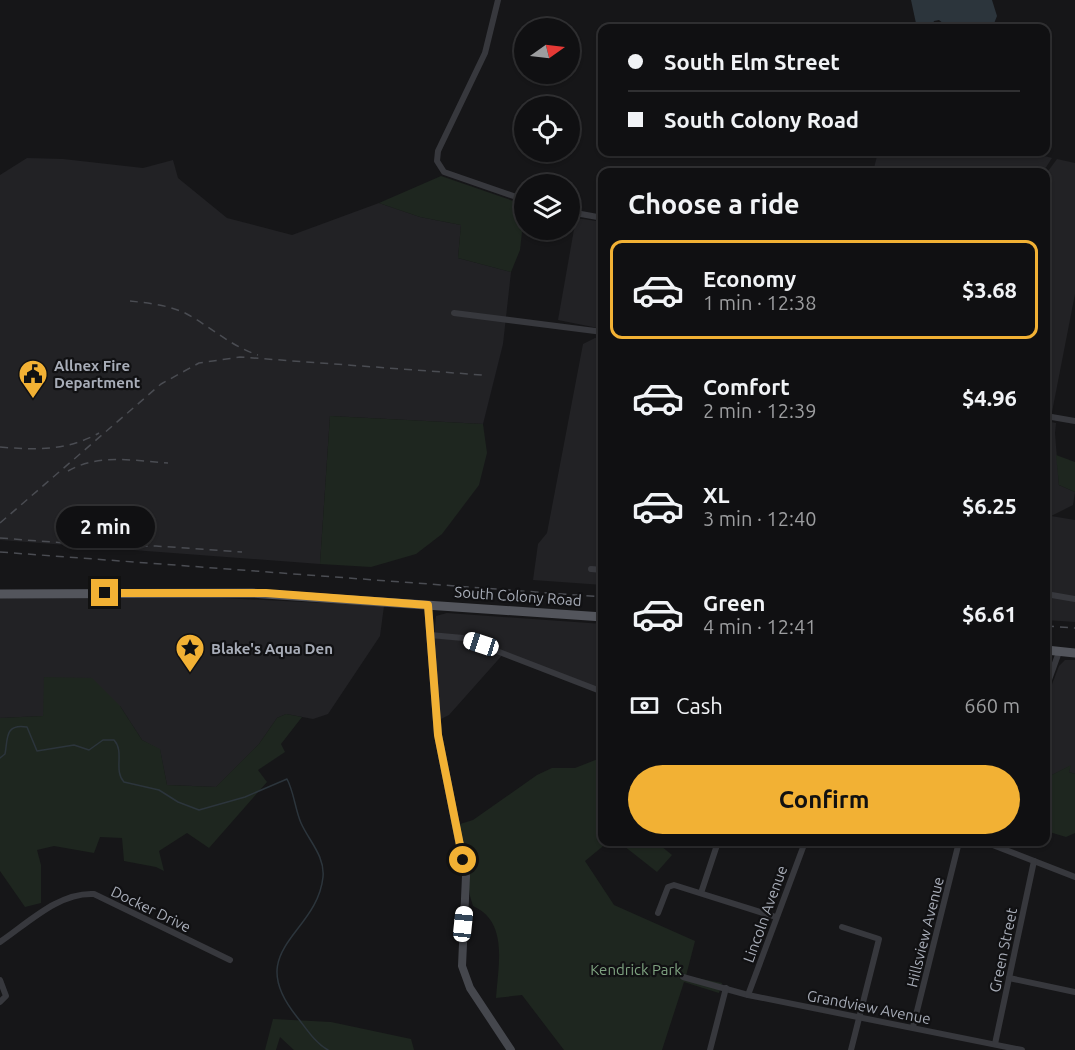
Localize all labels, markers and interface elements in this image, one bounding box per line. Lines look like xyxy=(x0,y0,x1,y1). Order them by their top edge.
north arrow xyxy=(514,18,580,84)
map controls xyxy=(514,18,580,240)
text: South Elm Street xyxy=(664,49,840,74)
button: locate xyxy=(514,96,580,162)
text: South Colony Road xyxy=(664,107,859,132)
button: layers xyxy=(514,174,580,240)
text: Choose a ride xyxy=(628,189,800,219)
icon: car xyxy=(631,263,685,317)
text: Economy xyxy=(703,266,796,291)
text: $3.68 xyxy=(962,277,1017,302)
text: 1 min · 12:38 xyxy=(703,291,817,314)
place label: Allnex Fire Department xyxy=(54,357,141,391)
public building icon: Allnex Fire Department xyxy=(17,358,49,400)
icon: car xyxy=(631,371,685,425)
text: Comfort xyxy=(703,374,790,399)
text: $4.96 xyxy=(962,385,1017,410)
text: 2 min · 12:39 xyxy=(703,399,817,422)
icon: car xyxy=(631,479,685,533)
text: XL xyxy=(703,482,730,507)
text: $6.25 xyxy=(962,493,1017,518)
callout: 2 min xyxy=(56,506,154,548)
text: 3 min · 12:40 xyxy=(703,507,817,530)
text: 2 min xyxy=(80,515,131,538)
route end xyxy=(91,579,118,606)
street label: South Colony Road xyxy=(454,583,582,609)
icon: car xyxy=(631,587,685,641)
text: Green xyxy=(703,590,765,615)
text: $6.61 xyxy=(962,601,1017,626)
text: 4 min · 12:41 xyxy=(703,615,817,638)
car xyxy=(461,630,501,658)
place icon: Blake's Aqua Den xyxy=(174,632,206,674)
place label: Blake's Aqua Den xyxy=(211,640,333,657)
icon: cash xyxy=(628,689,661,722)
text: Cash xyxy=(676,693,723,718)
text: 660 m xyxy=(964,694,1020,717)
button: Confirm xyxy=(628,765,1020,834)
route start xyxy=(449,846,476,873)
street label: Lincoln Avenue xyxy=(740,863,790,965)
street label: Hillsview Avenue xyxy=(903,875,947,989)
street label: Docker Drive xyxy=(108,882,194,936)
car xyxy=(452,905,474,943)
street label: Green Street xyxy=(986,906,1020,994)
park label: Kendrick Park xyxy=(590,961,682,978)
street label: Grandview Avenue xyxy=(806,987,932,1027)

